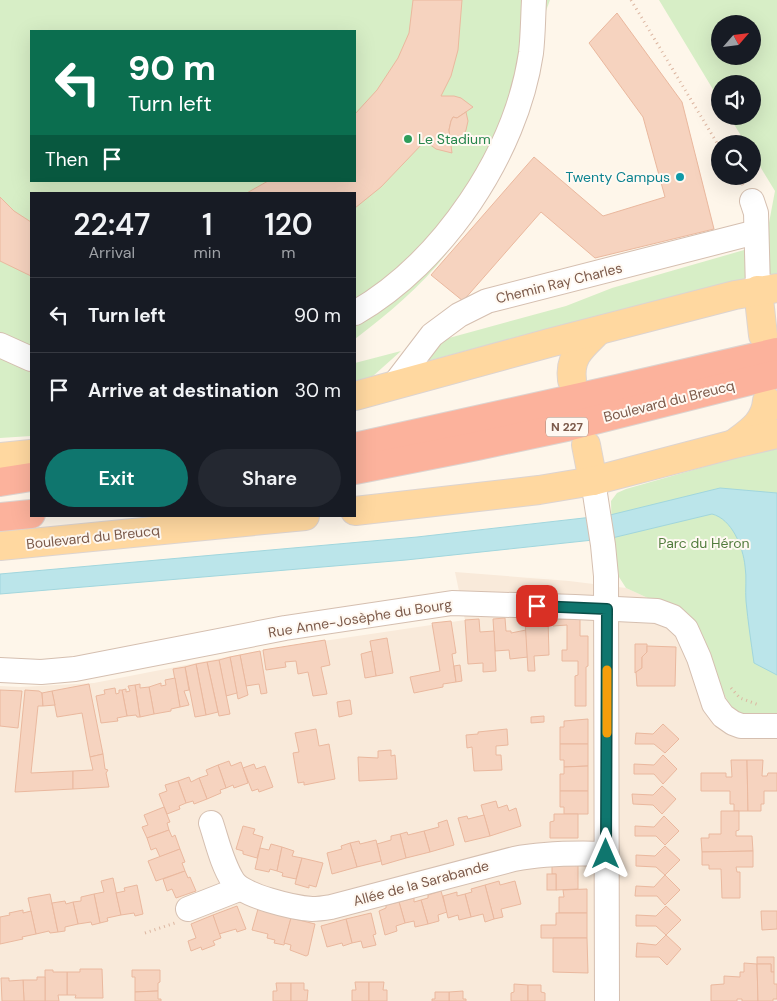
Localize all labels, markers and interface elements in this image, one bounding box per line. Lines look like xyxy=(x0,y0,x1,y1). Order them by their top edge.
north arrow xyxy=(711,15,761,65)
map controls xyxy=(711,15,761,185)
text: 90 m xyxy=(128,45,216,91)
icon: left xyxy=(45,50,110,115)
button: sound xyxy=(711,75,761,125)
text: Turn left xyxy=(128,89,212,118)
place label: Le Stadium xyxy=(418,130,491,148)
marker: Le Stadium xyxy=(402,133,414,145)
button: search xyxy=(711,135,761,185)
icon: arrive xyxy=(98,145,126,173)
text: Then xyxy=(45,147,88,172)
place label: Twenty Campus xyxy=(566,168,670,186)
marker: Twenty Campus xyxy=(674,171,686,183)
text: 22:47 xyxy=(73,205,150,244)
text: 1 xyxy=(202,205,212,244)
text: 120 xyxy=(264,205,313,244)
text: Arrival xyxy=(89,242,135,263)
text: min xyxy=(194,242,221,263)
text: m xyxy=(281,242,296,263)
street label: Chemin Ray Charles xyxy=(494,259,624,307)
icon: left xyxy=(45,301,73,329)
text: Turn left xyxy=(88,303,166,328)
text: 90 m xyxy=(294,303,341,328)
icon: arrive xyxy=(45,376,73,404)
street label: Boulevard du Breucq xyxy=(602,376,736,426)
text: Arrive at destination xyxy=(88,378,279,403)
text: 30 m xyxy=(295,378,341,403)
road number: N 227 xyxy=(546,418,588,437)
button: Exit xyxy=(45,449,188,507)
button: Share xyxy=(198,449,341,507)
street label: Boulevard du Breucq xyxy=(25,521,161,553)
park label: Parc du Héron xyxy=(658,534,750,552)
pin xyxy=(516,585,558,627)
icon: arrive xyxy=(523,592,551,620)
street label: Rue Anne-Josèphe du Bourg xyxy=(267,595,453,641)
position arrow xyxy=(579,827,631,879)
street label: Allée de la Sarabande xyxy=(351,856,491,910)

